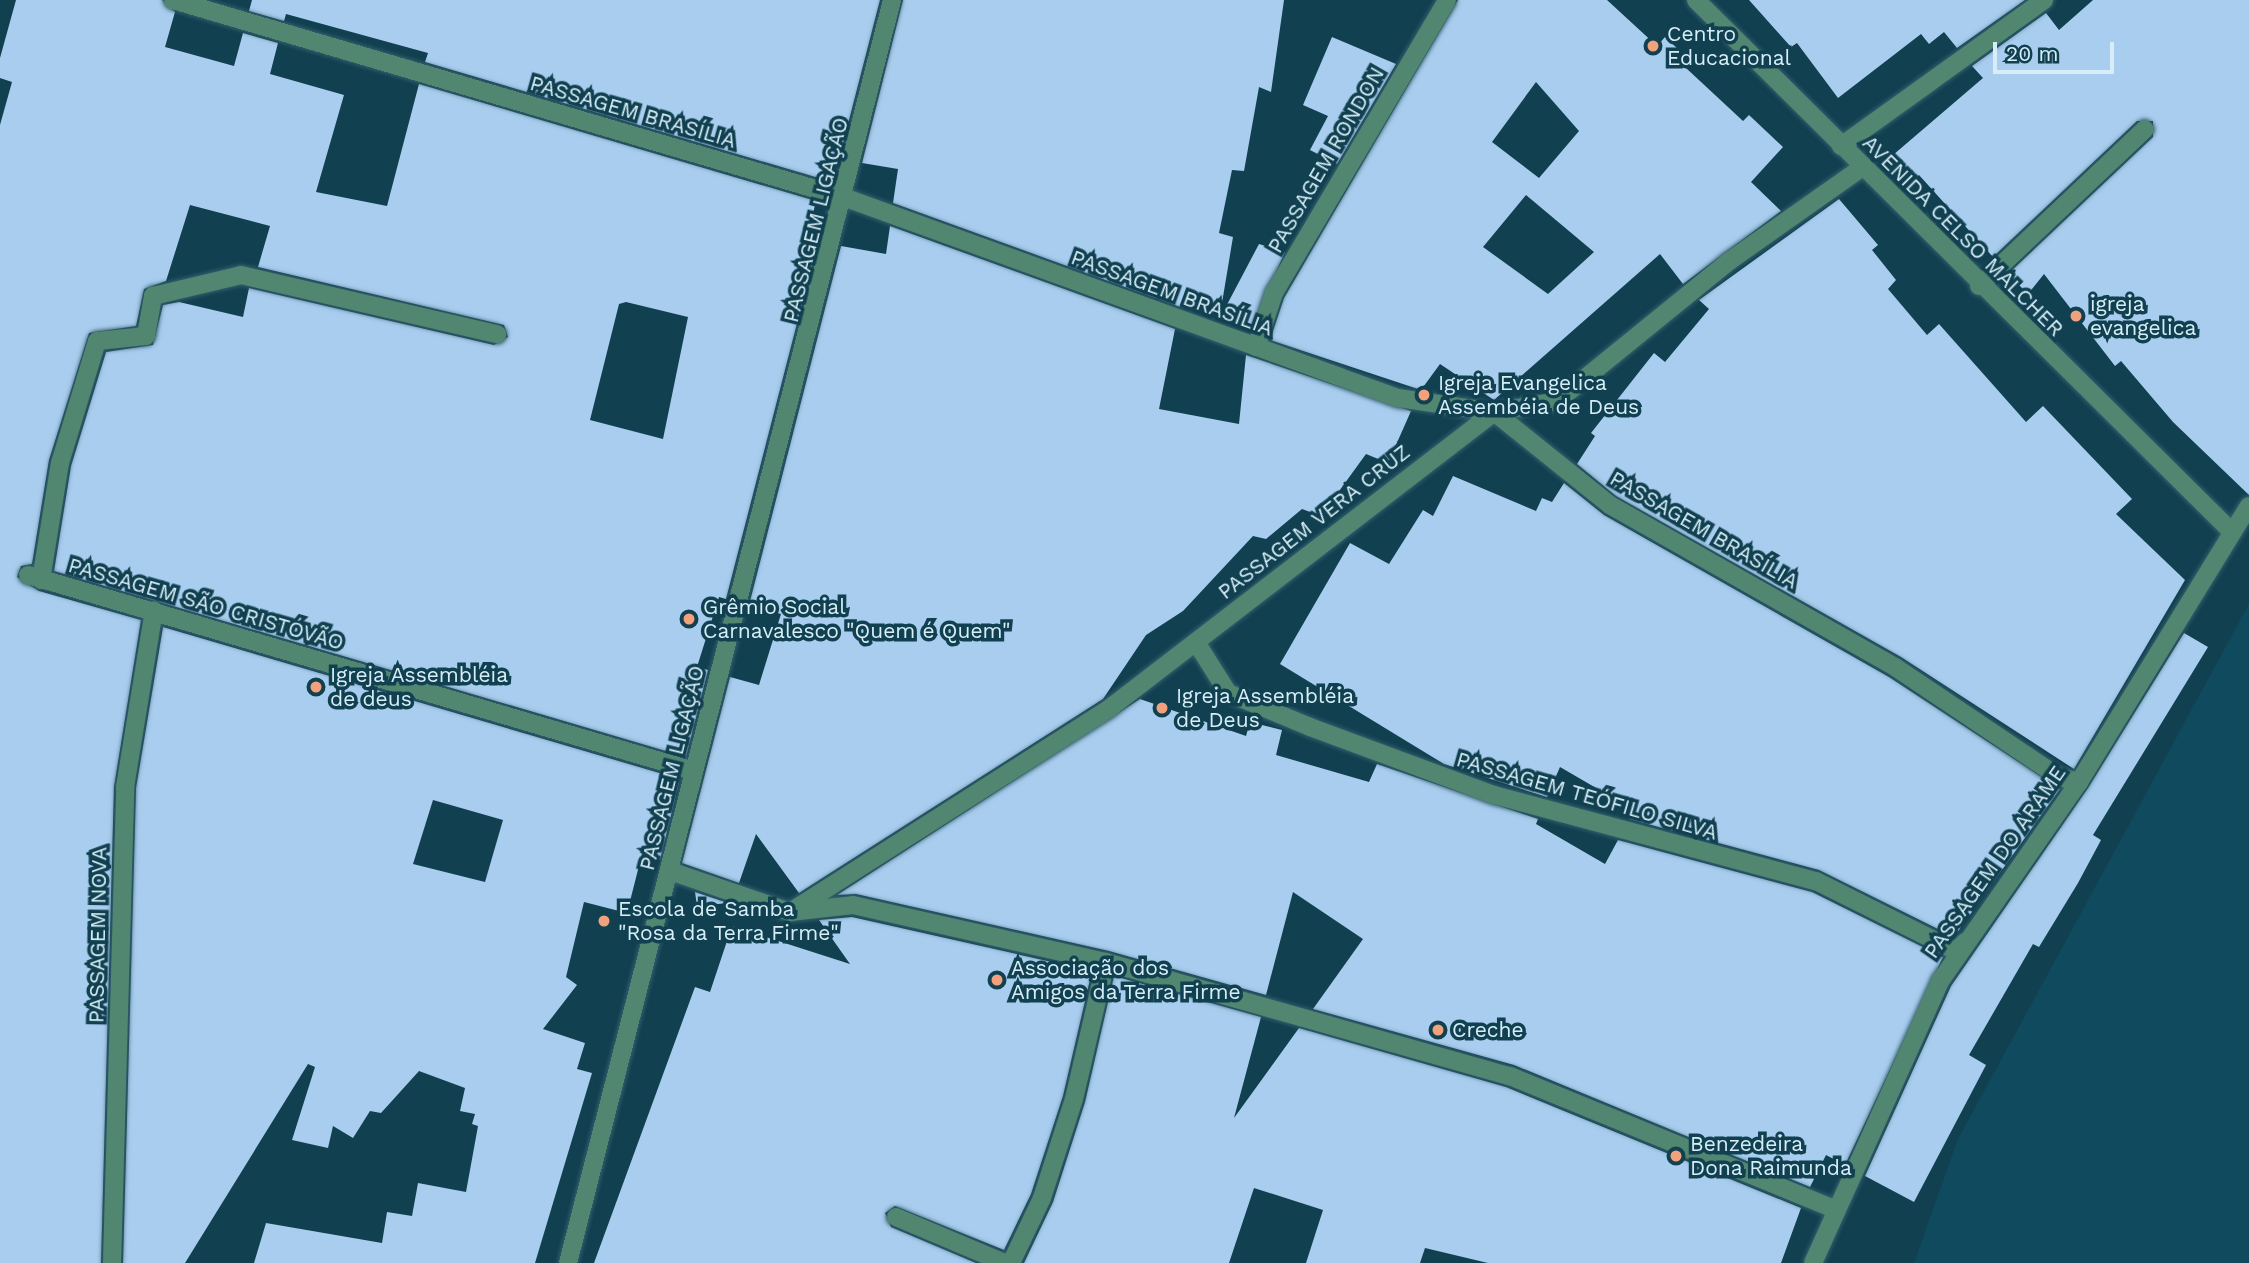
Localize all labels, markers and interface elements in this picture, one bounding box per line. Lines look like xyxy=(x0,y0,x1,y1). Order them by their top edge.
place label: Centro Educacional xyxy=(1667,21,1791,71)
scale bar xyxy=(1997,28,2118,72)
marker: Centro Educacional xyxy=(1645,38,1661,54)
text: 20 m xyxy=(2006,41,2058,66)
street label: PASSAGEM RONDON xyxy=(1262,63,1390,257)
street label: PASSAGEM BRASÍLIA xyxy=(527,71,739,153)
street label: PASSAGEM LIGAÇÃO xyxy=(778,115,854,325)
street label: AVENIDA CELSO MALCHER xyxy=(1857,130,2069,342)
street label: PASSAGEM BRASÍLIA xyxy=(1068,245,1276,341)
place label: igreja evangelica xyxy=(2090,291,2196,341)
marker: igreja evangelica xyxy=(2068,308,2084,324)
place label: Igreja Evangelica Assembéia de Deus xyxy=(1438,370,1640,420)
marker: Igreja Evangelica Assembéia de Deus xyxy=(1416,387,1432,403)
street label: PASSAGEM VERA CRUZ xyxy=(1213,439,1415,605)
street label: PASSAGEM BRASÍLIA xyxy=(1605,466,1803,594)
street label: PASSAGEM SÃO CRISTÓVÃO xyxy=(65,553,347,655)
place label: Grêmio Social Carnavalesco "Quem é Quem" xyxy=(703,594,1011,644)
marker: Grêmio Social Carnavalesco "Quem é Quem" xyxy=(681,611,697,627)
place label: Igreja Assembléia de deus xyxy=(330,662,509,712)
street label: PASSAGEM LIGAÇÃO xyxy=(634,663,710,873)
marker: Igreja Assembléia de deus xyxy=(308,679,324,695)
place label: Igreja Assembléia de Deus xyxy=(1176,683,1355,733)
marker: Igreja Assembléia de Deus xyxy=(1154,700,1170,716)
street label: PASSAGEM TEÓFILO SILVA xyxy=(1453,747,1721,845)
street label: PASSAGEM DO ARAME xyxy=(1919,760,2071,964)
street label: PASSAGEM NOVA xyxy=(84,847,112,1023)
place label: Escola de Samba "Rosa da Terra Firme" xyxy=(618,896,841,946)
marker: Escola de Samba "Rosa da Terra Firme" xyxy=(596,913,612,929)
place label: Associação dos Amigos da Terra Firme xyxy=(1011,955,1242,1005)
marker: Associação dos Amigos da Terra Firme xyxy=(989,972,1005,988)
place label: Creche xyxy=(1452,1017,1524,1043)
marker: Creche xyxy=(1430,1022,1446,1038)
place label: Benzedeira Dona Raimunda xyxy=(1690,1131,1852,1181)
marker: Benzedeira Dona Raimunda xyxy=(1668,1148,1684,1164)

